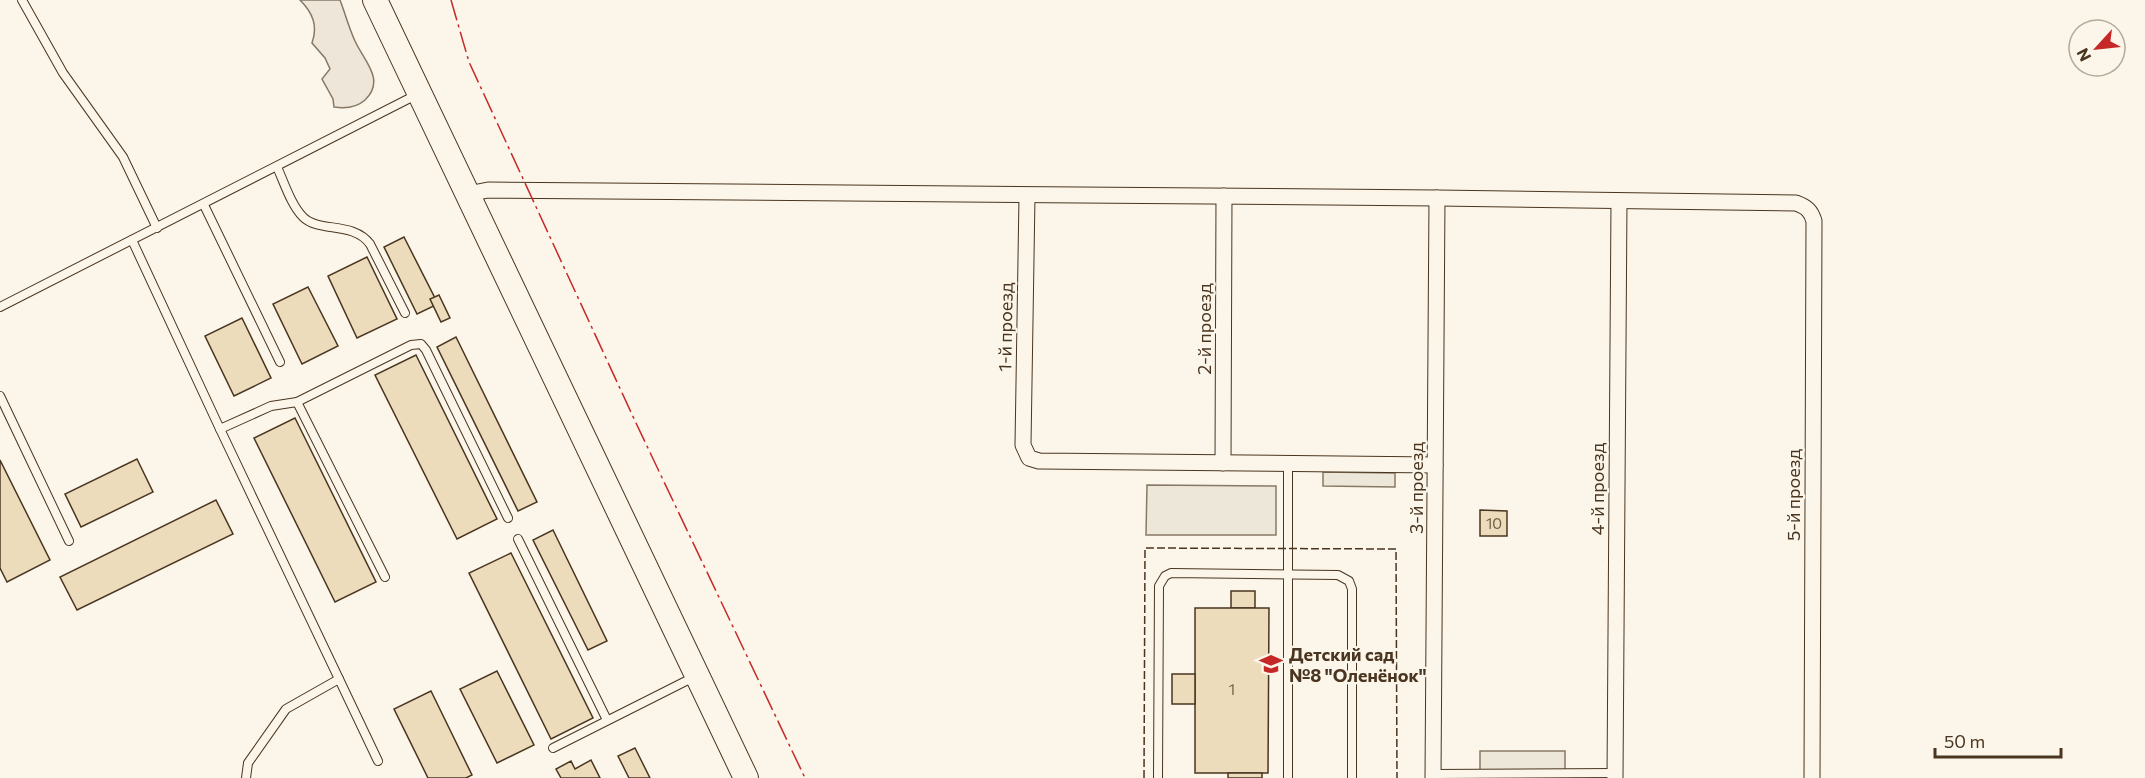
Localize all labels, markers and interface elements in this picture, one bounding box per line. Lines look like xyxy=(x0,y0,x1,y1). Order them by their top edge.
north arrow xyxy=(2067,18,2127,78)
text: N xyxy=(2072,45,2094,65)
street label: 1-й проезд xyxy=(993,282,1017,372)
street label: 2-й проезд xyxy=(1193,283,1215,375)
street label: 3-й проезд xyxy=(1405,442,1427,534)
street label: 4-й проезд xyxy=(1586,442,1608,535)
street label: 5-й проезд xyxy=(1782,449,1804,541)
house number: 10 xyxy=(1486,514,1502,532)
place label: Детский сад №8 "Оленёнок" xyxy=(1289,643,1427,686)
school or university icon: Детский сад №8 "Оленёнок" xyxy=(1258,651,1284,677)
house number: 1 xyxy=(1229,680,1235,698)
scale bar xyxy=(1935,721,2061,759)
text: 50 m xyxy=(1944,730,1985,752)

